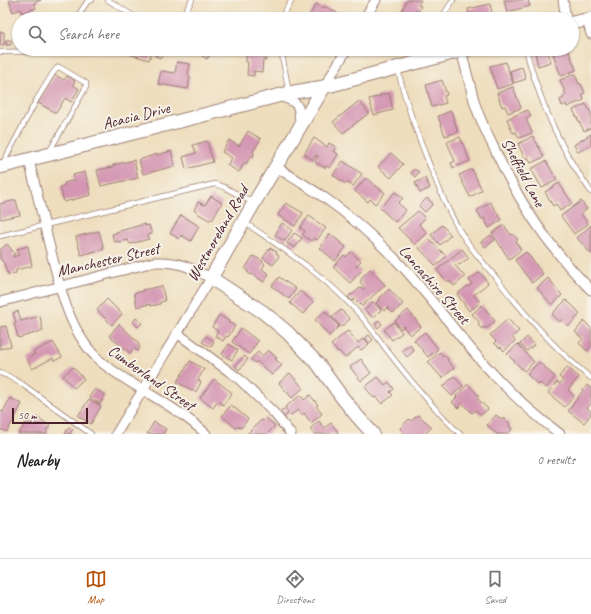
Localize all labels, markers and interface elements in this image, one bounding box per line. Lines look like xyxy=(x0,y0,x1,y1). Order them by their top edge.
search box xyxy=(12,12,579,56)
icon: search xyxy=(26,23,48,45)
text: Search here xyxy=(58,25,119,44)
street label: Acacia Drive xyxy=(101,98,174,134)
street label: Sheffield Lane xyxy=(497,135,550,212)
street label: Westmoreland Road xyxy=(182,180,255,285)
street label: Manchester Street xyxy=(55,238,164,281)
street label: Lancashire Street xyxy=(394,241,475,330)
street label: Cumberland Street xyxy=(104,340,201,417)
scale bar xyxy=(12,406,88,425)
text: 50 m xyxy=(18,408,37,422)
text: Nearby xyxy=(16,450,59,471)
text: 0 results xyxy=(537,452,575,468)
tab: Map xyxy=(85,568,107,606)
tab: Directions xyxy=(276,568,315,606)
tab: Saved xyxy=(484,568,506,606)

